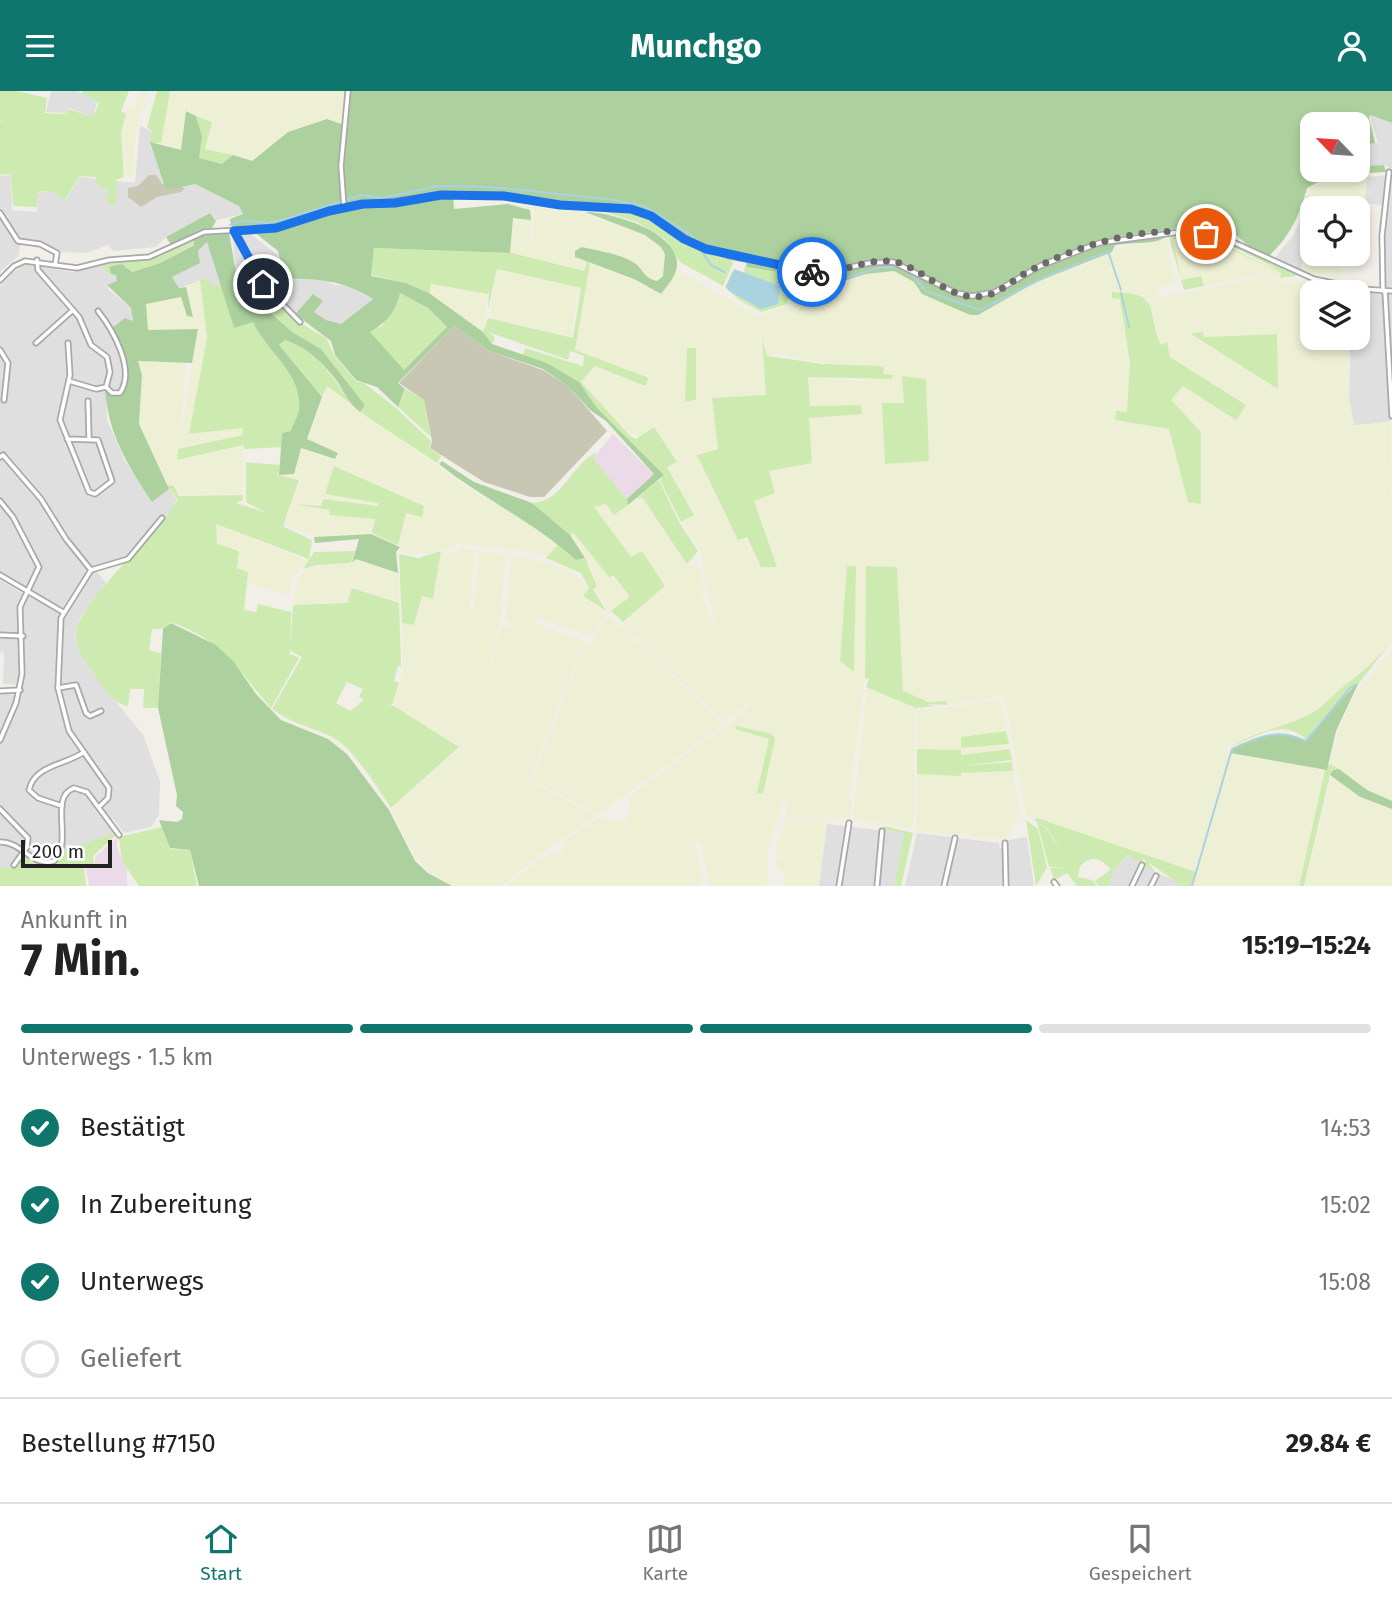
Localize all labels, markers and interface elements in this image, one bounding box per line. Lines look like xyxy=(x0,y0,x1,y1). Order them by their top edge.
icon: menu xyxy=(21,27,59,65)
text: Munchgo xyxy=(630,27,762,65)
icon: person xyxy=(1333,27,1371,65)
north arrow xyxy=(1300,112,1370,182)
map controls xyxy=(1300,112,1370,350)
button: locate xyxy=(1300,196,1370,266)
pin xyxy=(1176,204,1236,264)
icon: bag xyxy=(1187,215,1225,253)
courier xyxy=(777,237,847,307)
icon: bike xyxy=(793,253,831,291)
pin xyxy=(233,254,293,314)
icon: home xyxy=(244,265,282,303)
button: layers xyxy=(1300,280,1370,350)
scale bar xyxy=(21,837,112,869)
text: 200 m xyxy=(32,840,84,863)
text: Ankunft in xyxy=(21,906,128,934)
text: 15:19–15:24 xyxy=(1242,930,1371,961)
text: 7 Min. xyxy=(21,932,140,987)
text: Unterwegs · 1.5 km xyxy=(21,1043,213,1071)
icon: check xyxy=(21,1109,59,1147)
text: Bestätigt xyxy=(80,1112,185,1143)
text: 14:53 xyxy=(1320,1114,1371,1142)
icon: check xyxy=(21,1186,59,1224)
text: In Zubereitung xyxy=(80,1189,252,1220)
text: 15:02 xyxy=(1320,1191,1371,1219)
icon: check xyxy=(21,1263,59,1301)
text: Unterwegs xyxy=(80,1266,204,1297)
text: 15:08 xyxy=(1318,1268,1371,1296)
text: Geliefert xyxy=(80,1343,182,1374)
text: Bestellung #7150 xyxy=(21,1428,216,1459)
text: 29.84 € xyxy=(1286,1428,1371,1459)
tab: Start xyxy=(200,1520,242,1585)
tab: Karte xyxy=(642,1520,688,1585)
tab: Gespeichert xyxy=(1089,1520,1192,1585)

